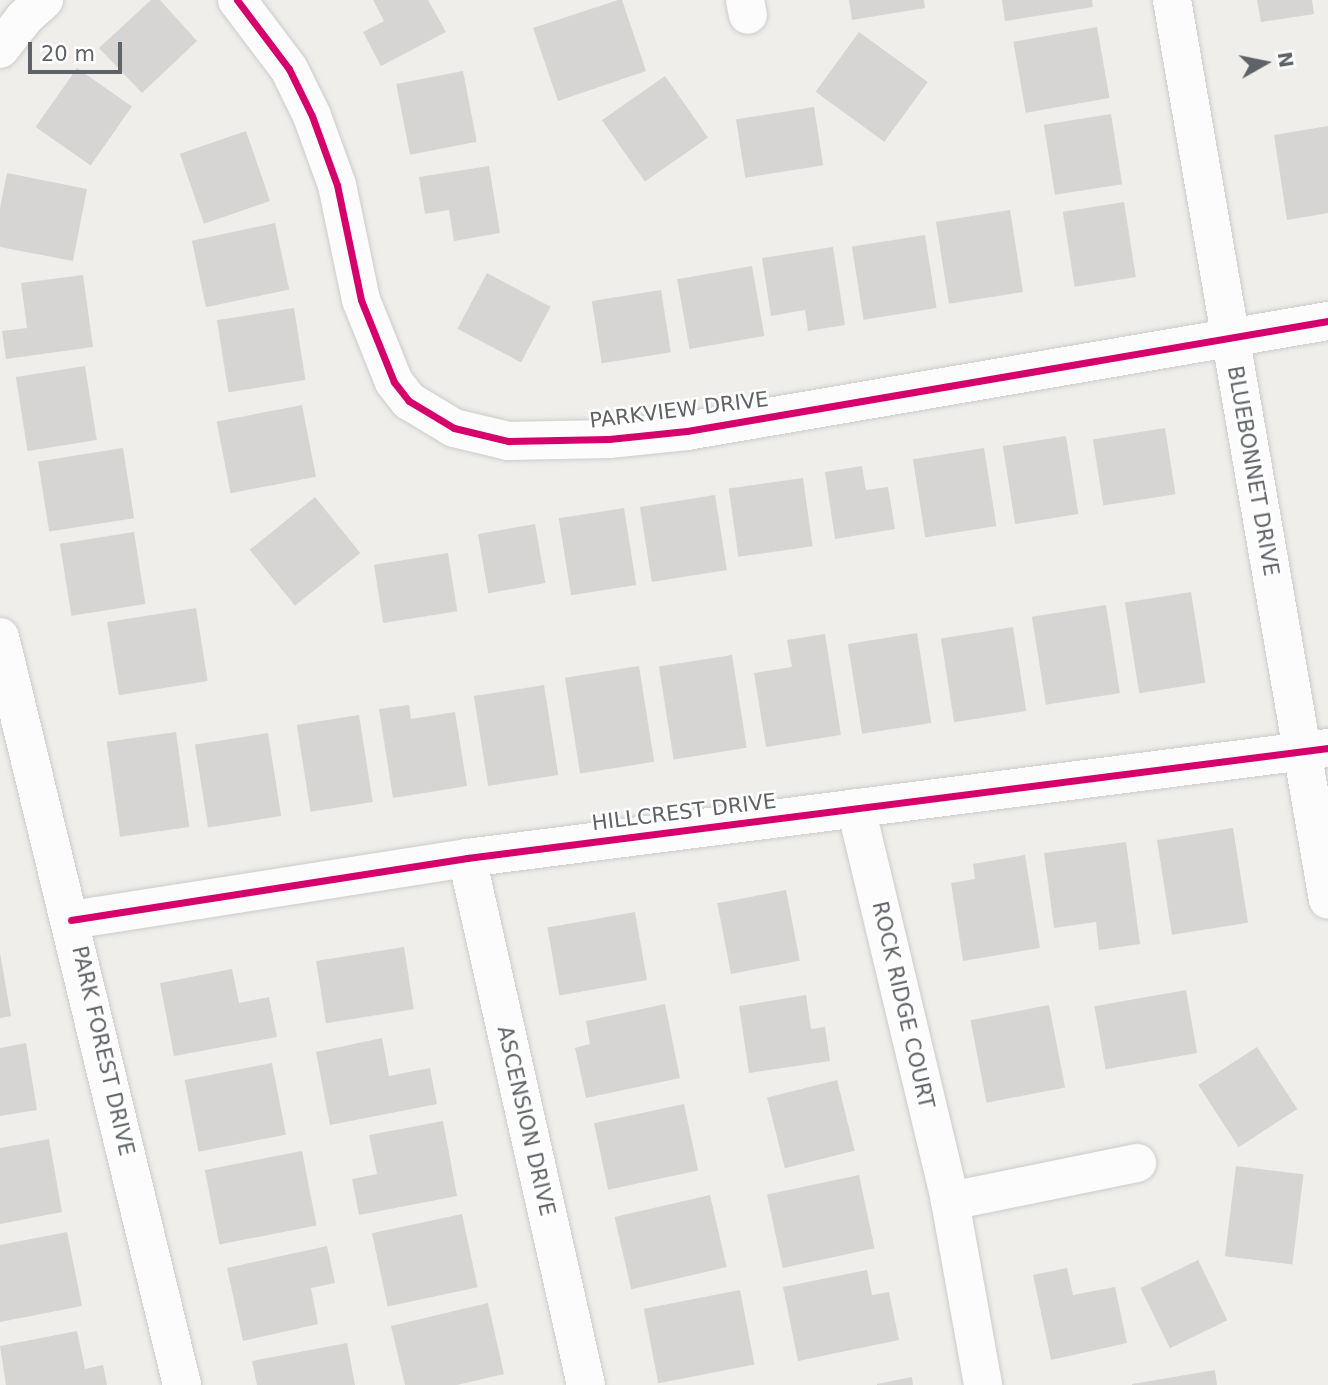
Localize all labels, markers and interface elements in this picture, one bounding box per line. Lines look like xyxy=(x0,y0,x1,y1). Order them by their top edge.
scale bar xyxy=(32,28,126,72)
north arrow xyxy=(1230,28,1300,98)
text: 20 m xyxy=(41,42,95,66)
text: N xyxy=(1274,50,1298,69)
street label: BLUEBONNET DRIVE xyxy=(1222,364,1284,578)
street label: PARKVIEW DRIVE xyxy=(588,387,770,433)
street label: HILLCREST DRIVE xyxy=(590,788,778,836)
street label: ROCK RIDGE COURT xyxy=(867,899,939,1111)
street label: PARK FOREST DRIVE xyxy=(67,944,139,1158)
street label: ASCENSION DRIVE xyxy=(492,1023,560,1219)

